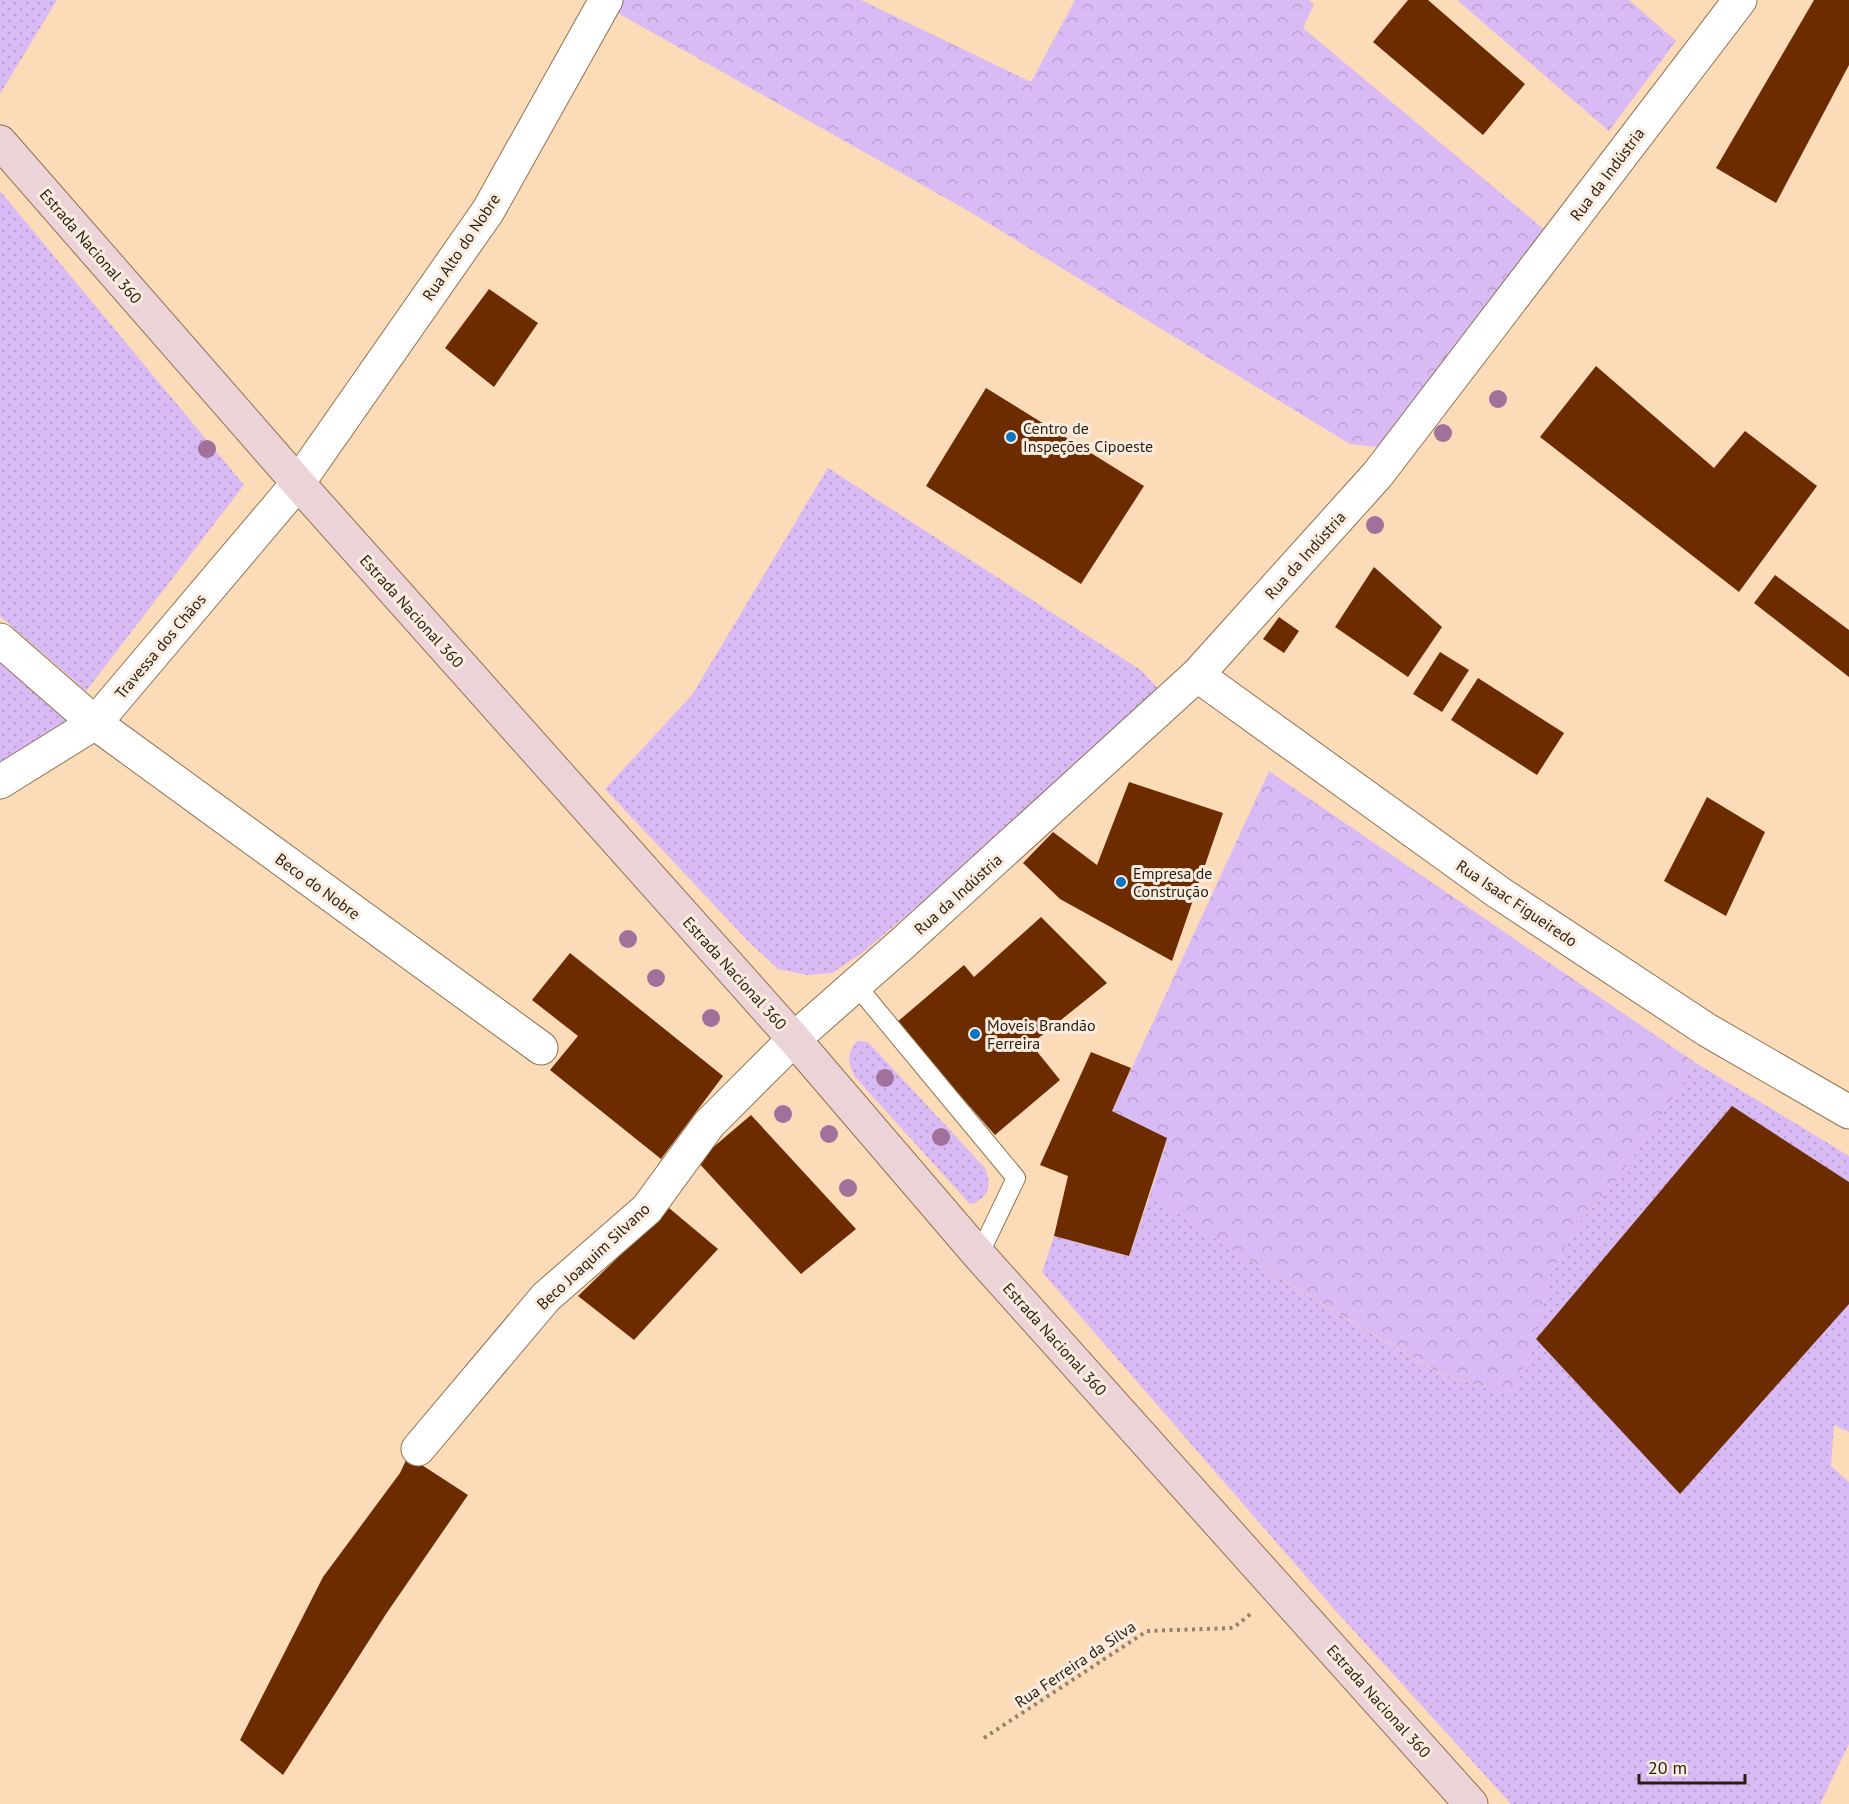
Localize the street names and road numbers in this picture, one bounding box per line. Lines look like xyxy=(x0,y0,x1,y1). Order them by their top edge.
street label: Rua da Indústria xyxy=(1565,123,1649,225)
street label: Estrada Nacional 360 xyxy=(36,185,146,308)
street label: Rua Alto do Nobre xyxy=(418,190,504,304)
street label: Rua da Indústria xyxy=(1260,507,1350,603)
street label: Estrada Nacional 360 xyxy=(356,550,468,672)
street label: Travessa dos Chãos xyxy=(110,589,210,703)
street label: Beco do Nobre xyxy=(272,849,364,923)
street label: Rua da Indústria xyxy=(910,849,1006,939)
street label: Rua Isaac Figueiredo xyxy=(1453,855,1581,951)
street label: Estrada Nacional 360 xyxy=(679,912,791,1034)
street label: Beco Joaquim Silvano xyxy=(532,1198,654,1314)
street label: Estrada Nacional 360 xyxy=(999,1278,1111,1400)
street label: Rua Ferreira da Silva xyxy=(1011,1616,1139,1712)
street label: Estrada Nacional 360 xyxy=(1323,1640,1435,1762)

